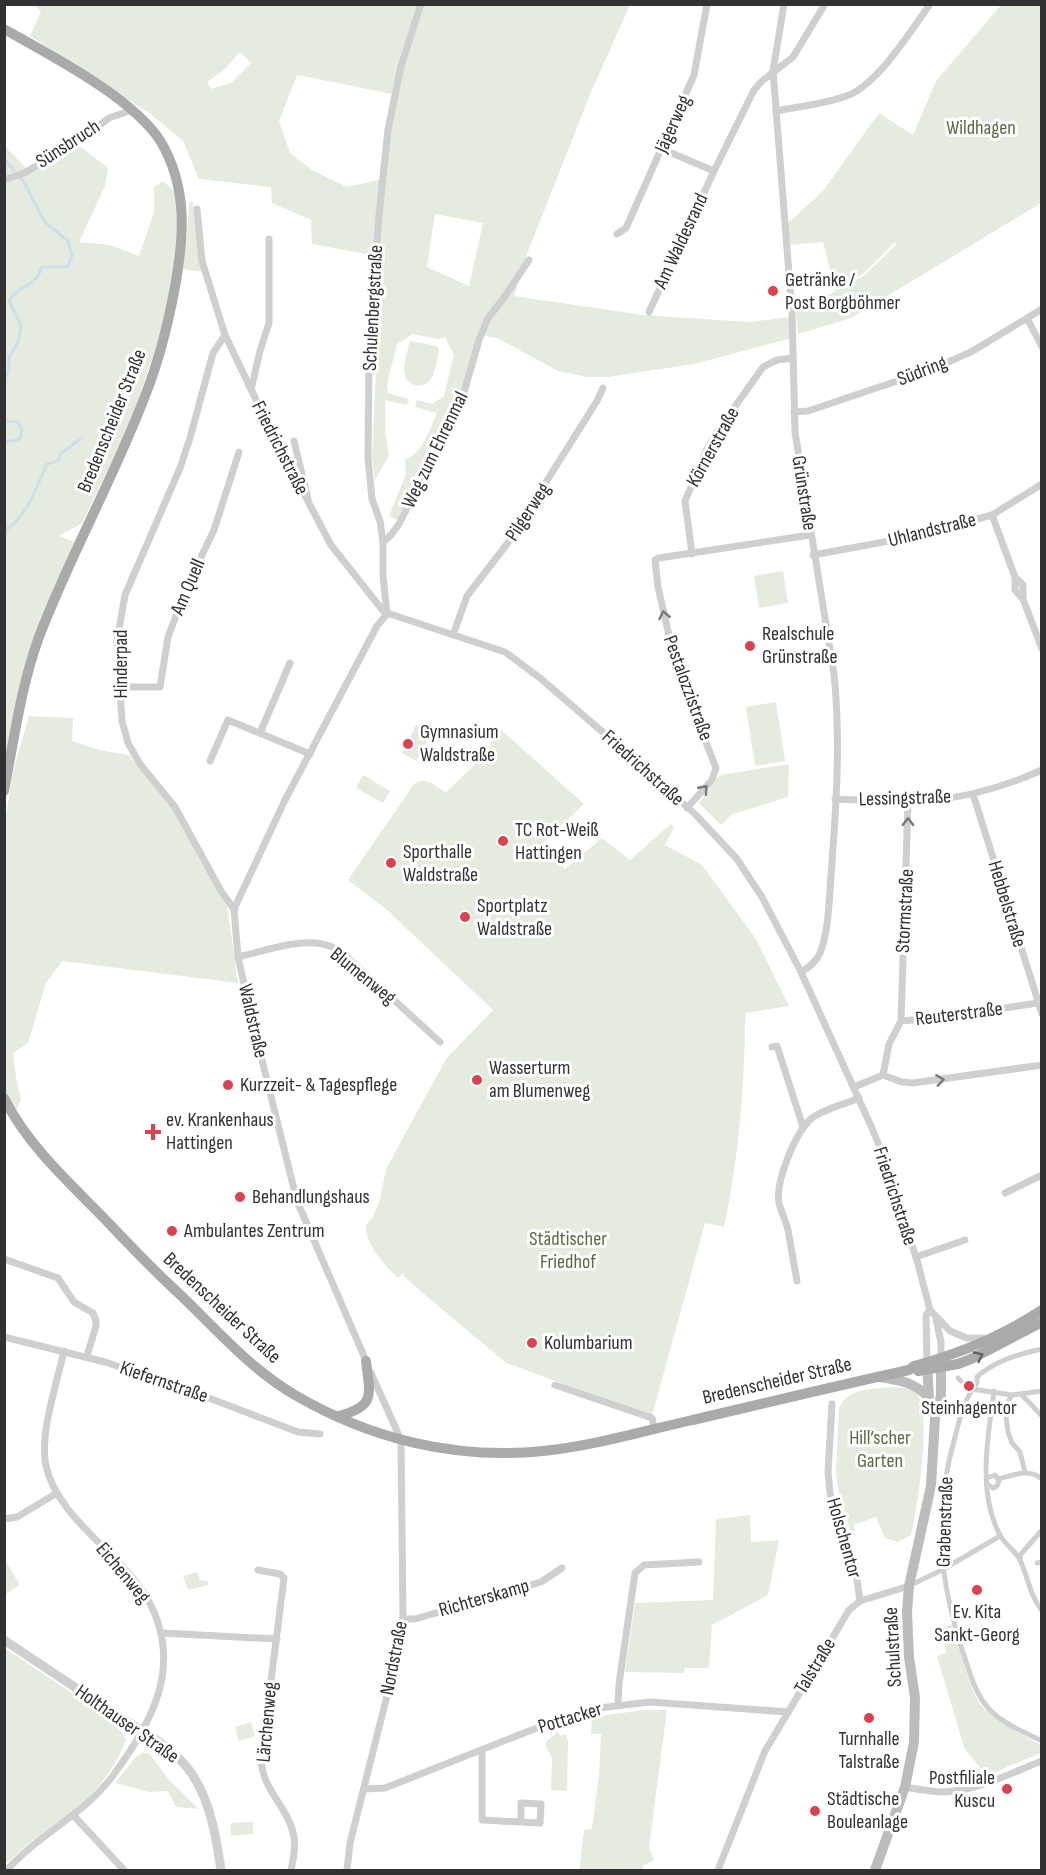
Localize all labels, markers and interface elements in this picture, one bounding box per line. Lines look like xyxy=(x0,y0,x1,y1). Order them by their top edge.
street label: Jägerweg xyxy=(649,91,696,158)
street label: Sünsbruch xyxy=(31,114,105,174)
park label: Wildhagen xyxy=(946,116,1016,140)
street label: Am Waldesrand xyxy=(648,190,714,293)
street label: Schulenbergstraße xyxy=(358,244,388,372)
place label: Getränke / Post Borgböhmer xyxy=(785,268,901,315)
marker: Getränke / Post Borgböhmer xyxy=(766,284,780,298)
street label: Bredenscheider Straße xyxy=(72,346,152,496)
street label: Südring xyxy=(894,351,950,391)
street label: Weg zum Ehrenmal xyxy=(396,388,474,512)
street label: Friedrichstraße xyxy=(246,397,314,499)
street label: Körnerstraße xyxy=(681,403,745,491)
street label: Grünstraße xyxy=(786,454,822,532)
street label: Pilgerweg xyxy=(500,478,556,546)
street label: Uhlandstraße xyxy=(886,508,978,552)
street label: Am Quell xyxy=(165,555,211,620)
one-way arrow xyxy=(658,611,671,621)
place label: Realschule Grünstraße xyxy=(762,622,838,669)
street label: Hinderpad xyxy=(109,630,133,698)
street label: Pestalozzistraße xyxy=(658,632,718,744)
marker: Realschule Grünstraße xyxy=(743,639,757,653)
place label: Gymnasium Waldstraße xyxy=(420,720,499,767)
street label: Friedrichstraße xyxy=(597,725,689,811)
marker: Gymnasium Waldstraße xyxy=(401,737,415,751)
street label: Lessingstraße xyxy=(858,784,952,812)
one-way arrow xyxy=(697,785,708,796)
one-way arrow xyxy=(902,817,914,826)
place label: TC Rot-Weiß Hattingen xyxy=(515,818,599,865)
marker: TC Rot-Weiß Hattingen xyxy=(496,834,510,848)
place label: Sporthalle Waldstraße xyxy=(403,840,478,887)
marker: Sporthalle Waldstraße xyxy=(384,856,398,870)
street label: Hebbelstraße xyxy=(982,858,1032,950)
street label: Stormstraße xyxy=(891,868,919,954)
place label: Sportplatz Waldstraße xyxy=(477,894,552,941)
marker: Sportplatz Waldstraße xyxy=(458,910,472,924)
street label: Blumenweg xyxy=(325,942,401,1010)
street label: Waldstraße xyxy=(233,982,273,1060)
street label: Reuterstraße xyxy=(914,997,1004,1031)
place label: Wasserturm am Blumenweg xyxy=(489,1056,590,1103)
place label: Kurzzeit- & Tagespflege xyxy=(240,1073,397,1097)
marker: Wasserturm am Blumenweg xyxy=(470,1073,484,1087)
one-way arrow xyxy=(935,1074,945,1086)
marker: Kurzzeit- & Tagespflege xyxy=(221,1078,235,1092)
place label: ev. Krankenhaus Hattingen xyxy=(166,1108,274,1155)
marker: ev. Krankenhaus Hattingen xyxy=(144,1123,162,1141)
street label: Friedrichstraße xyxy=(868,1144,922,1248)
place label: Behandlungshaus xyxy=(252,1185,370,1209)
marker: Behandlungshaus xyxy=(233,1190,247,1204)
place label: Ambulantes Zentrum xyxy=(183,1219,325,1243)
marker: Ambulantes Zentrum xyxy=(165,1224,179,1238)
park label: Städtischer Friedhof xyxy=(529,1227,607,1274)
street label: Bredenscheider Straße xyxy=(158,1247,286,1369)
place label: Kolumbarium xyxy=(544,1331,633,1355)
marker: Kolumbarium xyxy=(525,1336,539,1350)
one-way arrow xyxy=(972,1351,983,1363)
street label: Bredenscheider Straße xyxy=(700,1352,854,1410)
street label: Kiefernstraße xyxy=(117,1356,211,1408)
marker: Steinhagentor xyxy=(962,1379,976,1393)
place label: Steinhagentor xyxy=(921,1396,1017,1420)
park label: Hill’scher Garten xyxy=(849,1426,911,1473)
street label: Grabenstraße xyxy=(931,1476,959,1568)
street label: Holschentor xyxy=(821,1495,867,1581)
street label: Eichenweg xyxy=(91,1538,155,1608)
street label: Richterskamp xyxy=(436,1574,532,1622)
marker: Ev. Kita Sankt-Georg xyxy=(970,1583,984,1597)
place label: Ev. Kita Sankt-Georg xyxy=(934,1600,1020,1647)
street label: Schulstraße xyxy=(879,1606,907,1688)
street label: Nordstraße xyxy=(375,1619,413,1697)
street label: Talstraße xyxy=(789,1634,841,1698)
street label: Holthauser Straße xyxy=(70,1679,184,1769)
street label: Lärchenweg xyxy=(252,1681,282,1763)
street label: Pottacker xyxy=(535,1697,605,1739)
marker: Turnhalle Talstraße xyxy=(862,1711,876,1725)
place label: Turnhalle Talstraße xyxy=(838,1727,900,1774)
place label: Postfiliale Kuscu xyxy=(929,1766,995,1813)
marker: Postfiliale Kuscu xyxy=(1000,1782,1014,1796)
place label: Städtische Bouleanlage xyxy=(827,1787,908,1834)
marker: Städtische Bouleanlage xyxy=(808,1804,822,1818)

